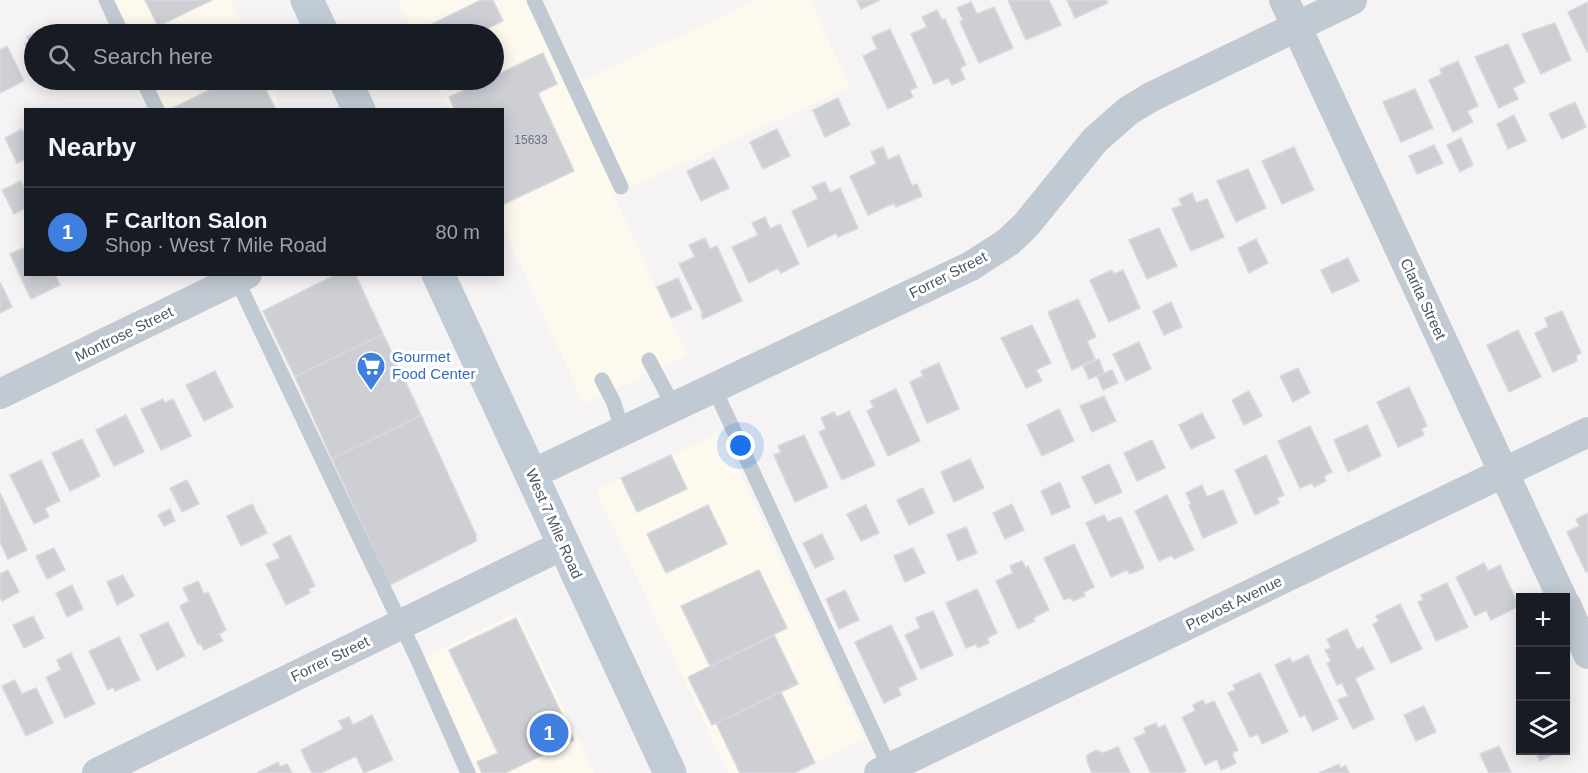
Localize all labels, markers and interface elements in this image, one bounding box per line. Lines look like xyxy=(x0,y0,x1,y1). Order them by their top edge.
search box xyxy=(24,24,504,90)
icon: search xyxy=(45,41,78,74)
text: Search here xyxy=(93,44,213,69)
text: Nearby xyxy=(48,132,136,162)
house number: 15633 xyxy=(514,133,548,147)
text: F Carlton Salon xyxy=(105,208,268,233)
text: 1 xyxy=(62,221,73,243)
text: 80 m xyxy=(436,221,480,243)
text: Shop · West 7 Mile Road xyxy=(105,234,327,256)
street label: Forrer Street xyxy=(906,247,990,301)
street label: Clarita Street xyxy=(1397,256,1450,343)
street label: Montrose Street xyxy=(72,302,176,365)
place label: Gourmet Food Center xyxy=(392,348,475,382)
supermarket icon: Gourmet Food Center xyxy=(355,350,387,392)
your location xyxy=(726,431,755,460)
street label: West 7 Mile Road xyxy=(523,466,586,581)
street label: Prevost Avenue xyxy=(1183,572,1285,633)
map controls xyxy=(1516,593,1570,755)
button: + xyxy=(1516,593,1570,647)
street label: Forrer Street xyxy=(288,632,372,685)
button: − xyxy=(1516,647,1570,701)
button: layers xyxy=(1516,701,1570,755)
pin: 1 xyxy=(530,710,568,756)

